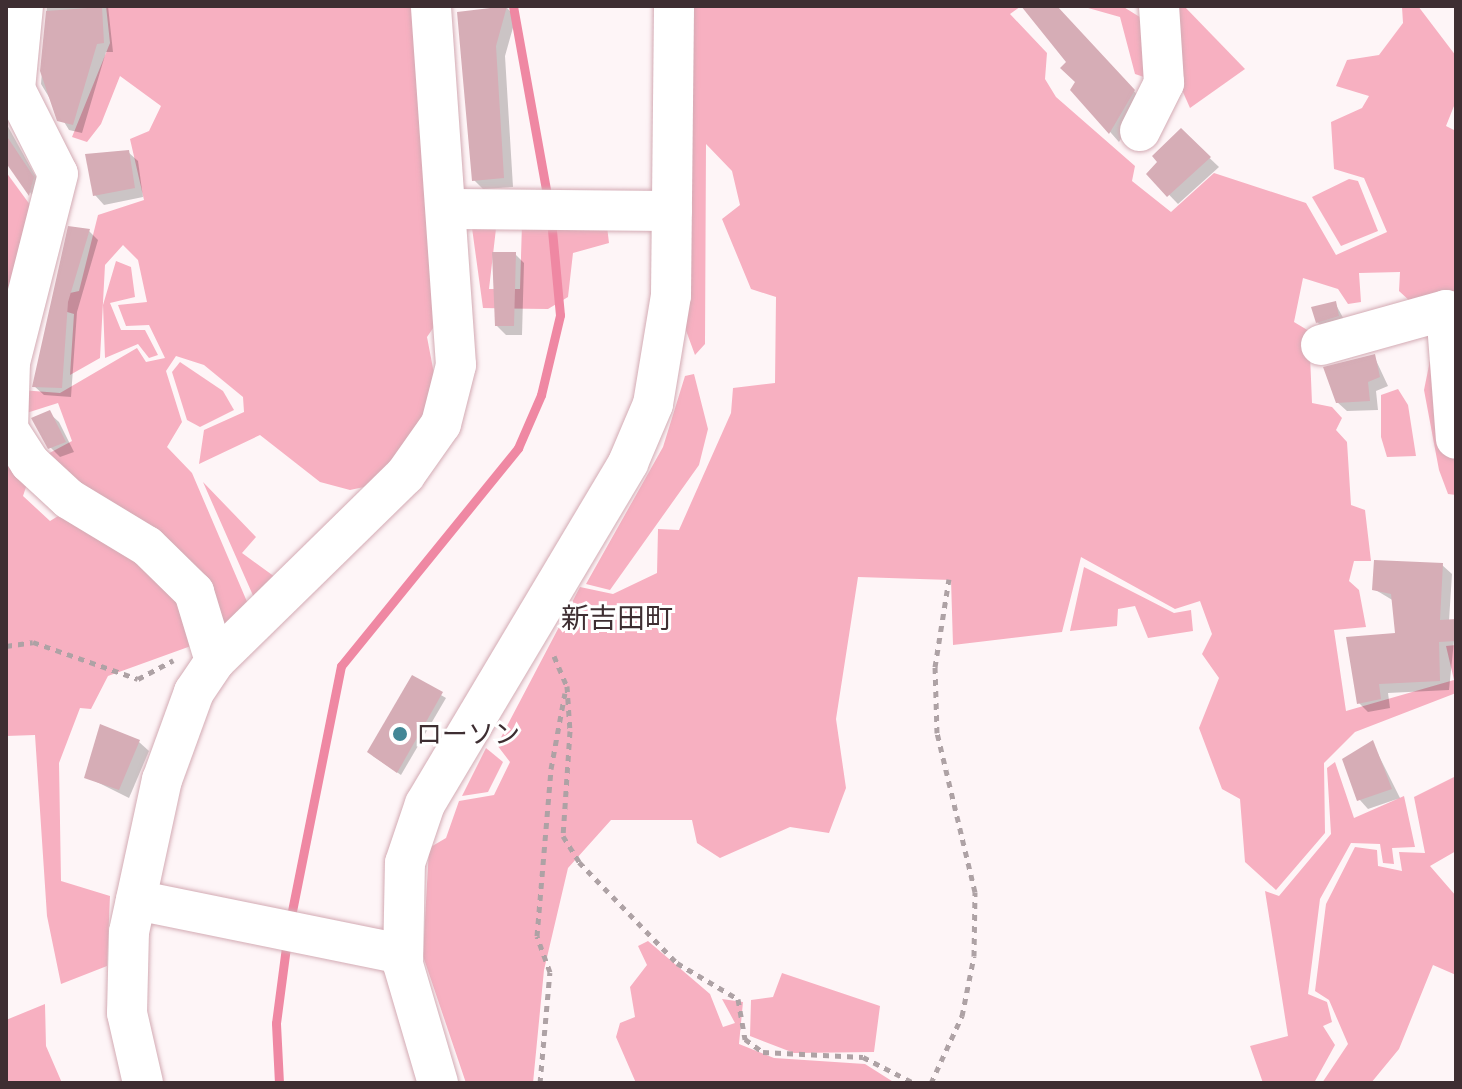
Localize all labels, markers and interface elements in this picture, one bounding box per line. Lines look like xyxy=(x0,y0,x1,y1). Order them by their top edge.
district label: 新吉田町 xyxy=(561,600,673,634)
place label: ローソン xyxy=(416,718,520,750)
marker: ローソン xyxy=(391,725,409,743)

